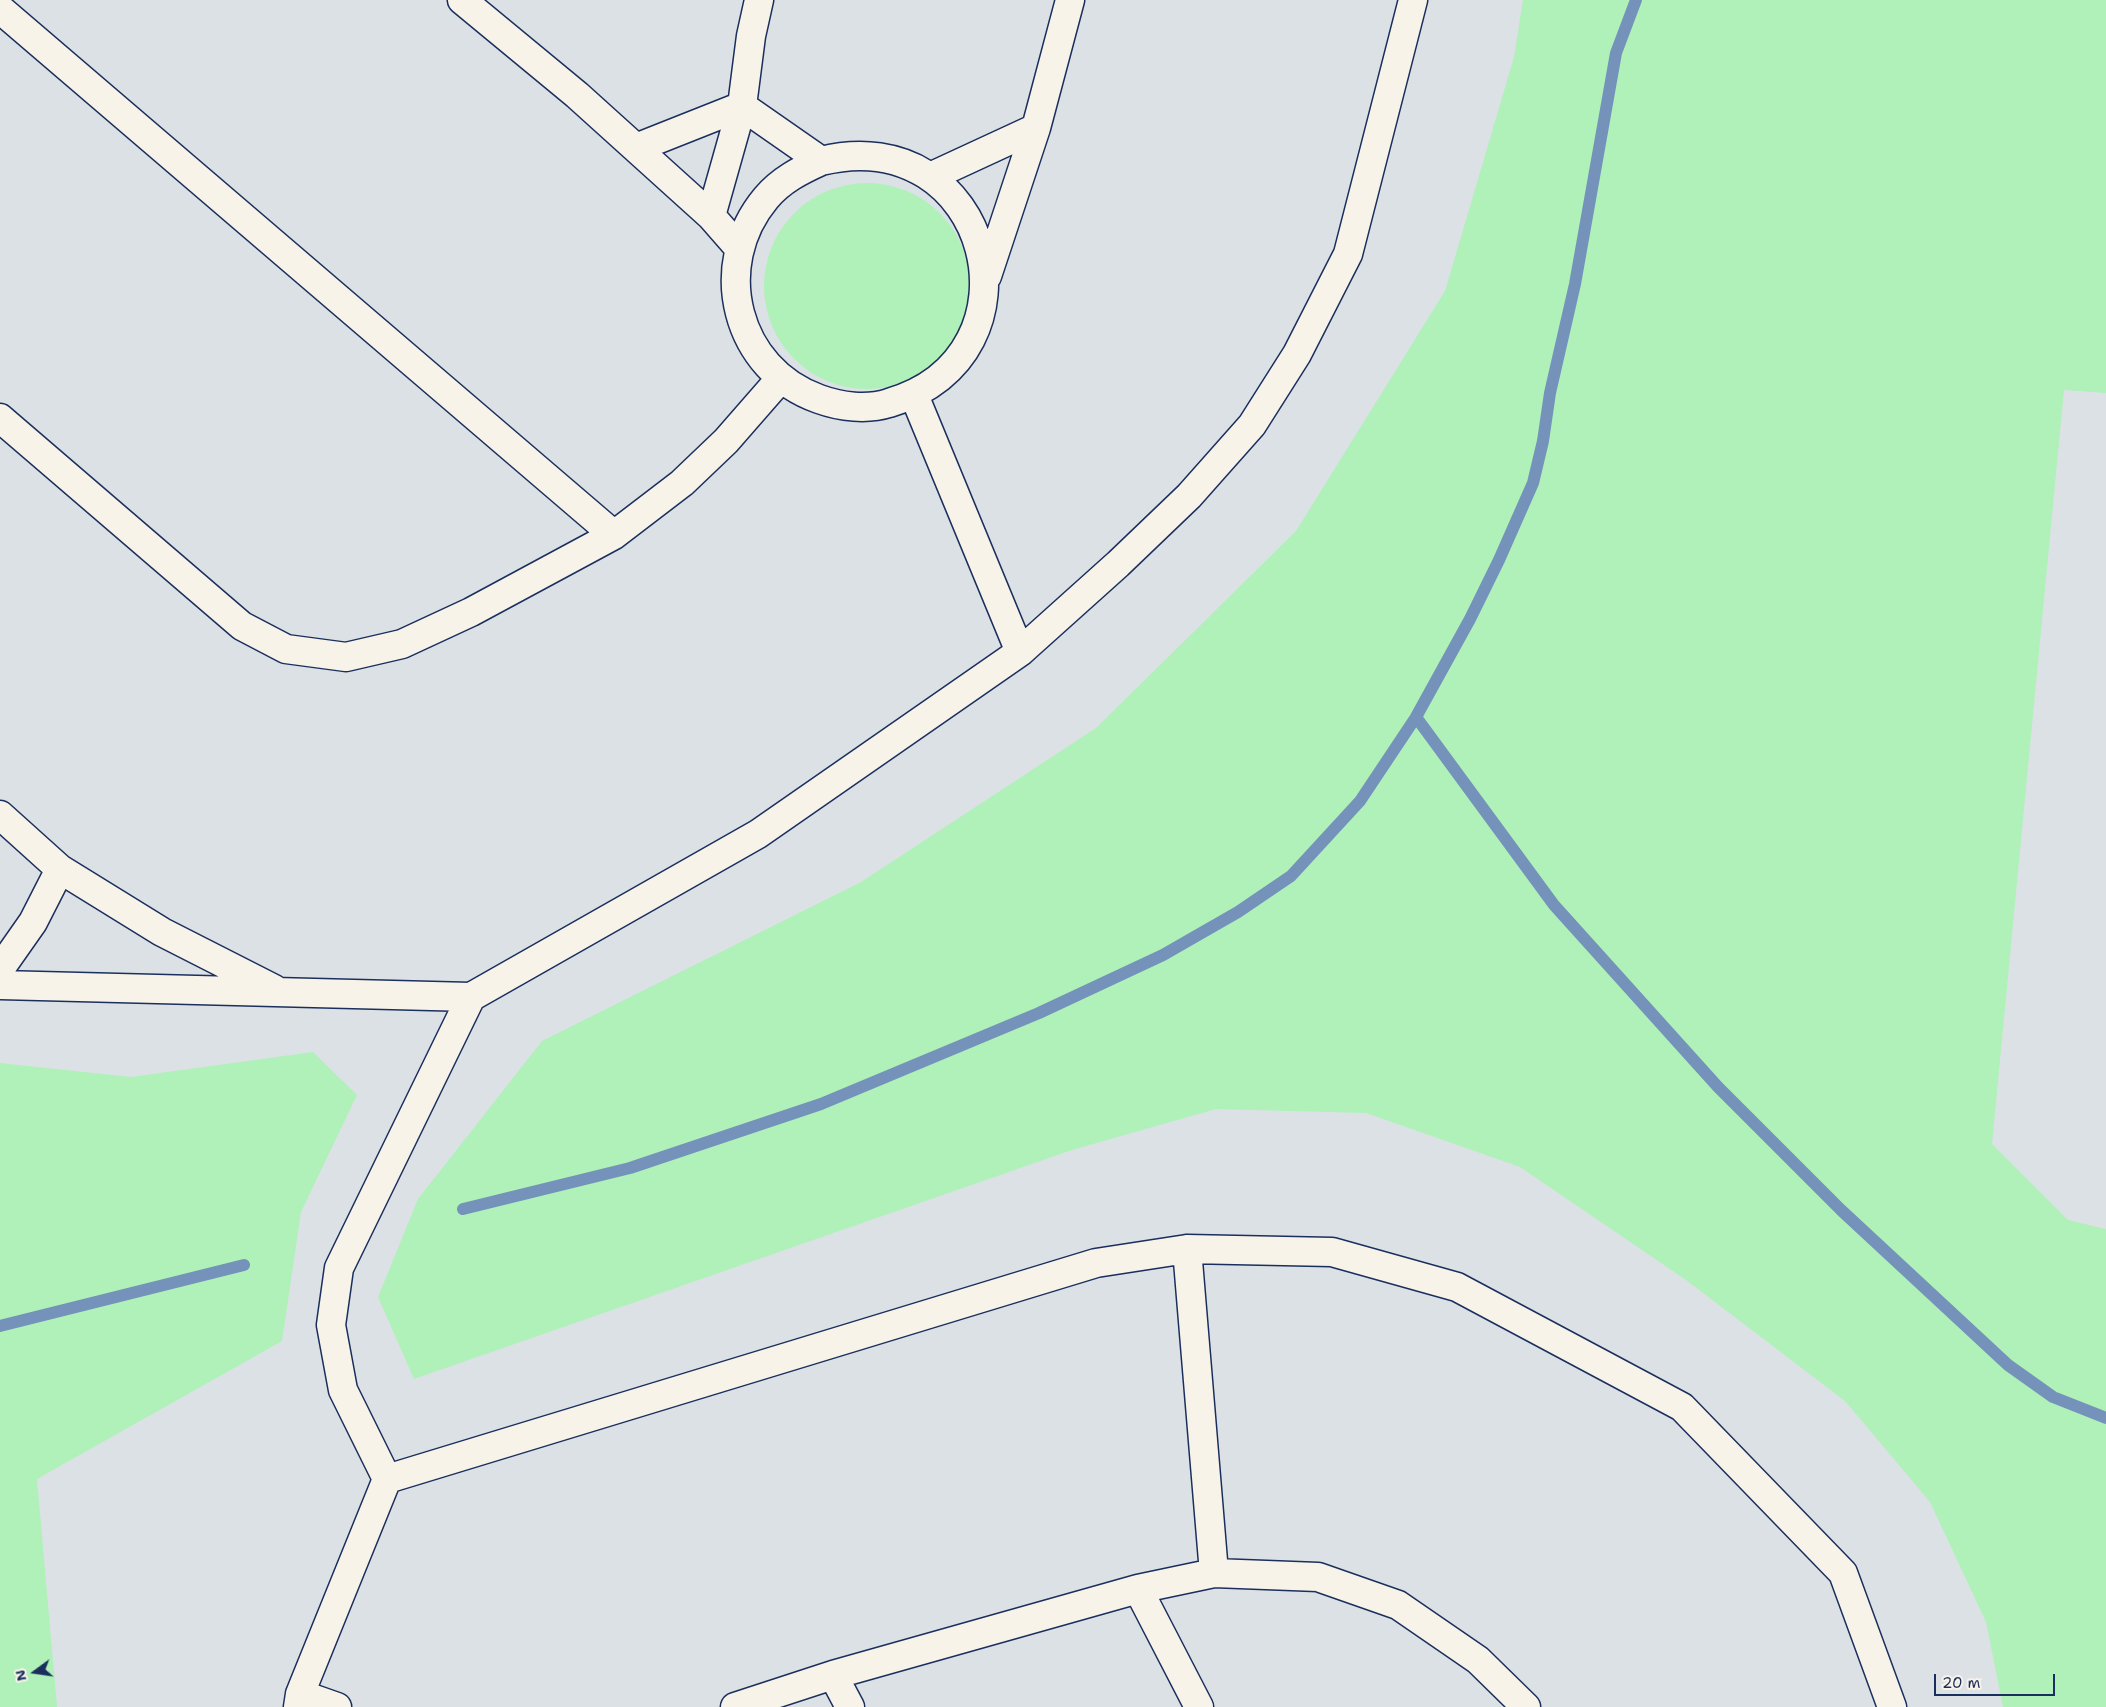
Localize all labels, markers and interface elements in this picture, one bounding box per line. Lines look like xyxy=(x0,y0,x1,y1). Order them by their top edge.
north arrow xyxy=(10,1647,60,1697)
scale bar xyxy=(1936,1664,2057,1696)
text: N xyxy=(10,1668,31,1683)
text: 20 m xyxy=(1942,1673,1981,1693)

